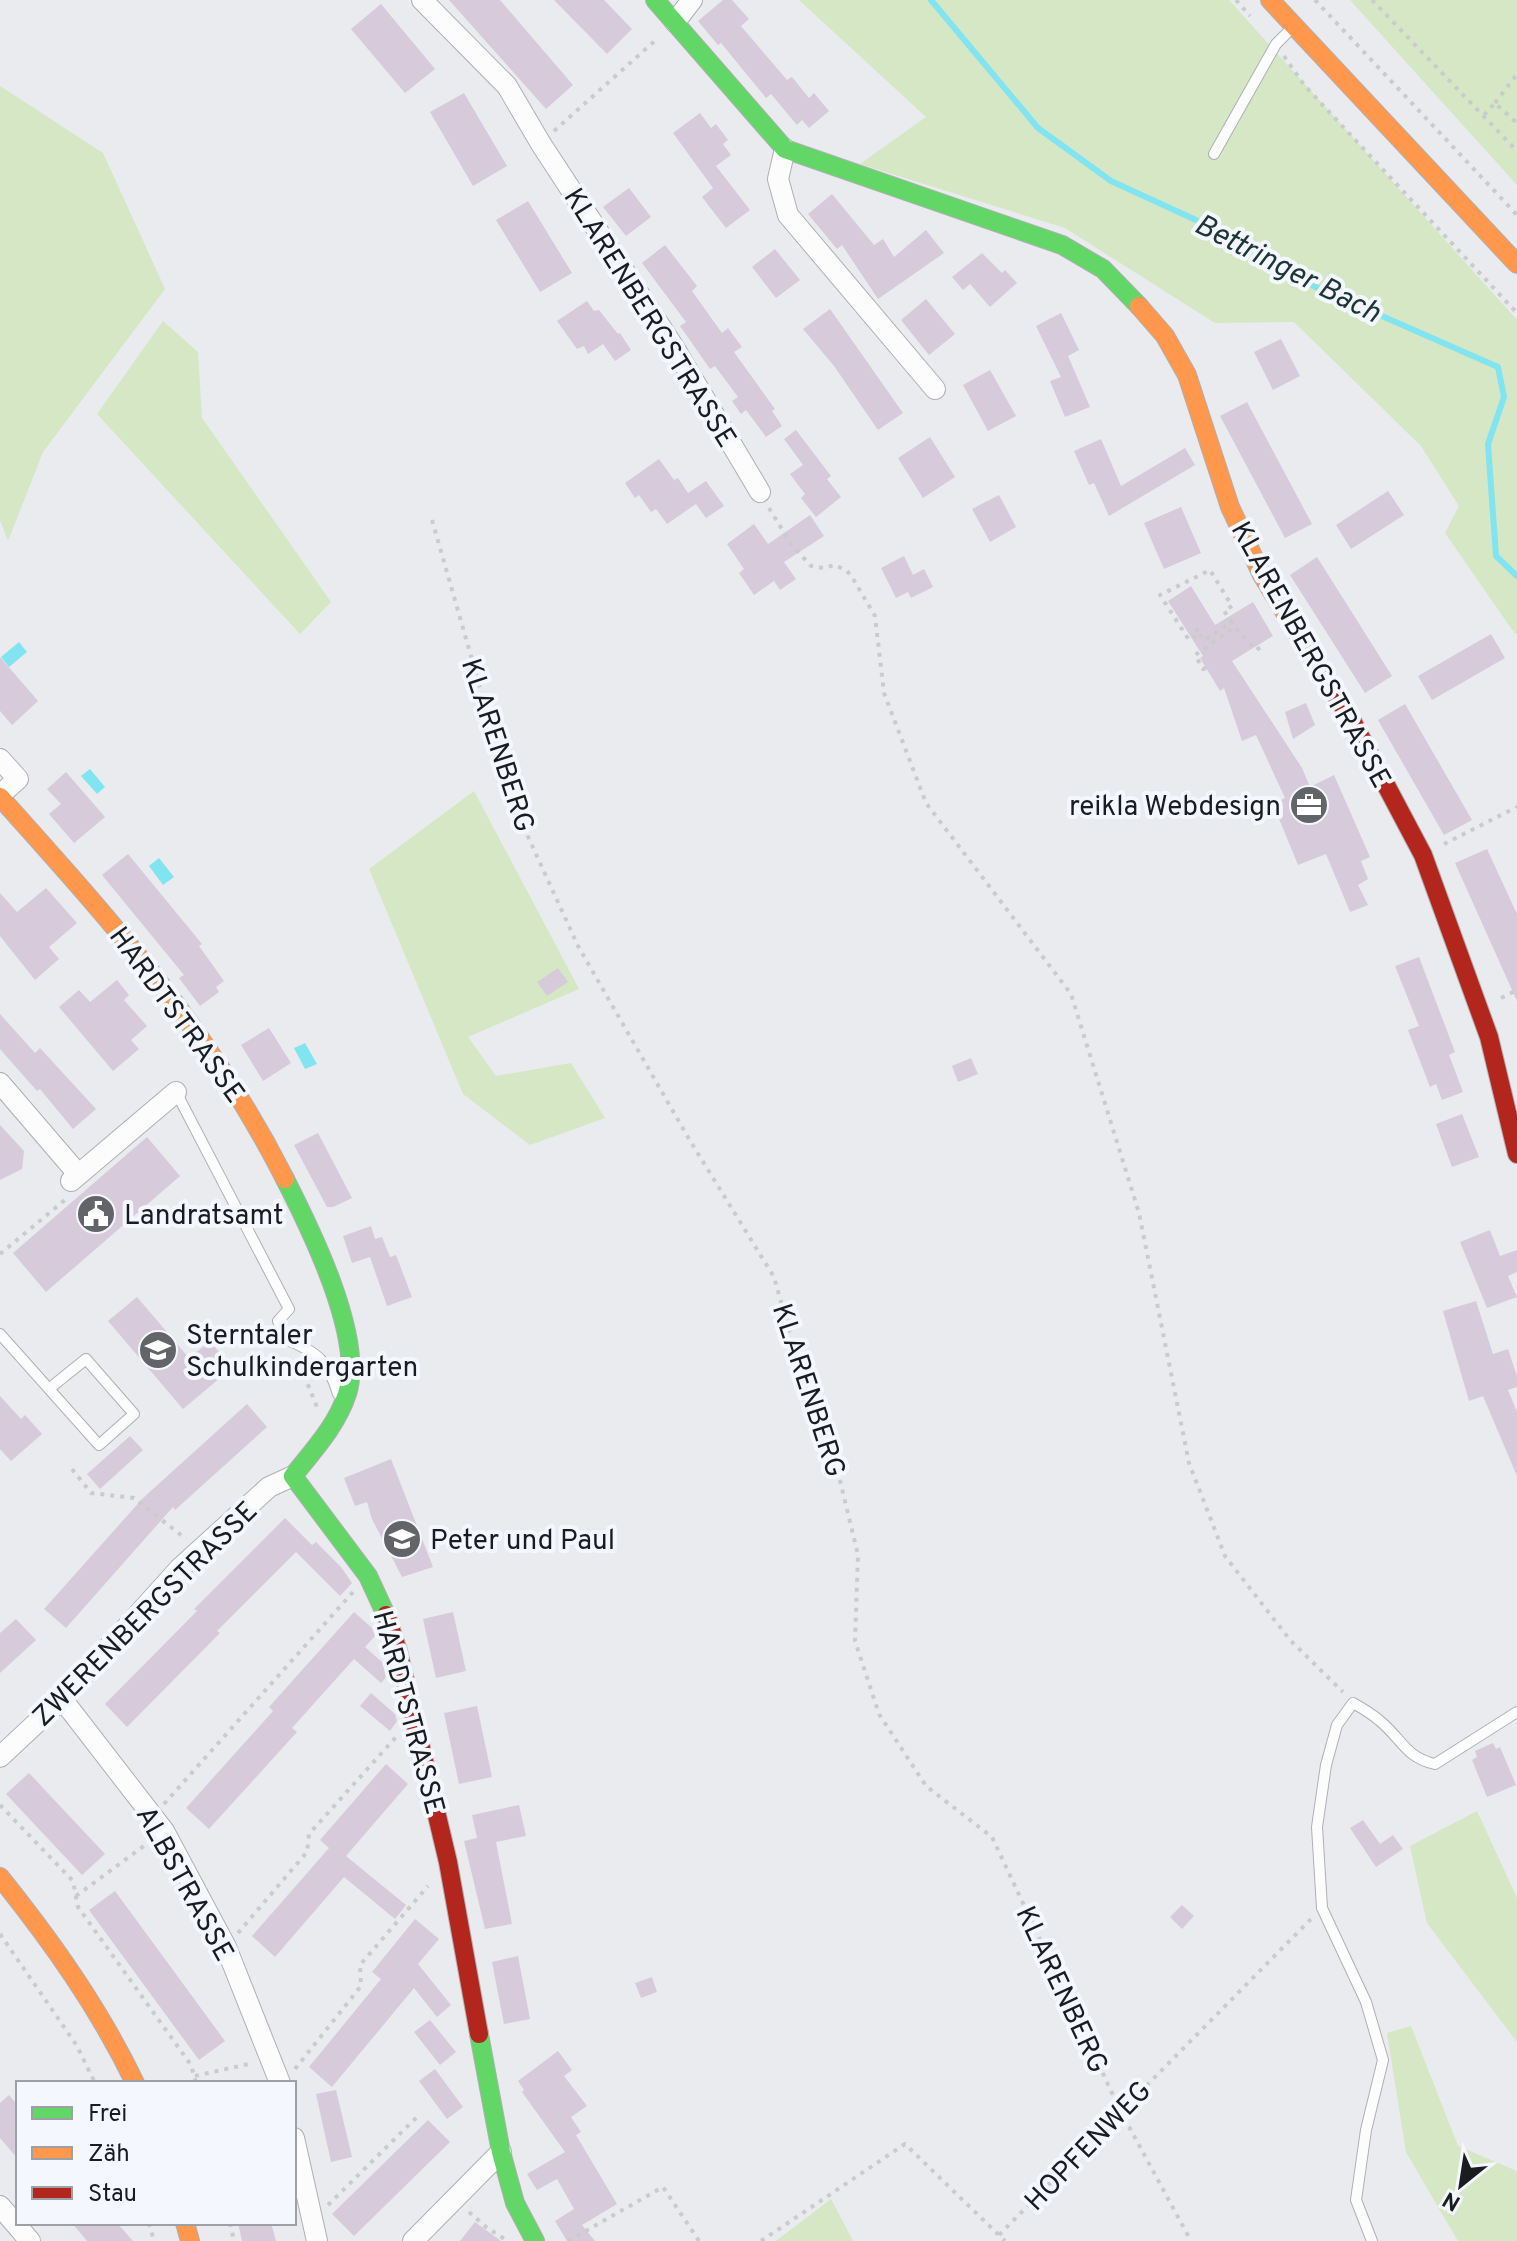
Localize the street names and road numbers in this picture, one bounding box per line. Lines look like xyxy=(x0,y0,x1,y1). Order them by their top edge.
street label: KLARENBERGSTRASSE xyxy=(554,182,743,455)
street label: KLARENBERGSTRASSE xyxy=(1221,516,1398,795)
street label: KLARENBERG xyxy=(451,655,541,837)
street label: HARDTSTRASSE xyxy=(100,921,252,1111)
street label: KLARENBERG xyxy=(762,1300,852,1482)
street label: ZWERENBERGSTRASSE xyxy=(26,1495,266,1735)
street label: HARDTSTRASSE xyxy=(363,1607,452,1818)
street label: ALBSTRASSE xyxy=(126,1801,241,1968)
street label: KLARENBERG xyxy=(1006,1901,1115,2080)
street label: HOPFENWEG xyxy=(1018,2074,1160,2220)

